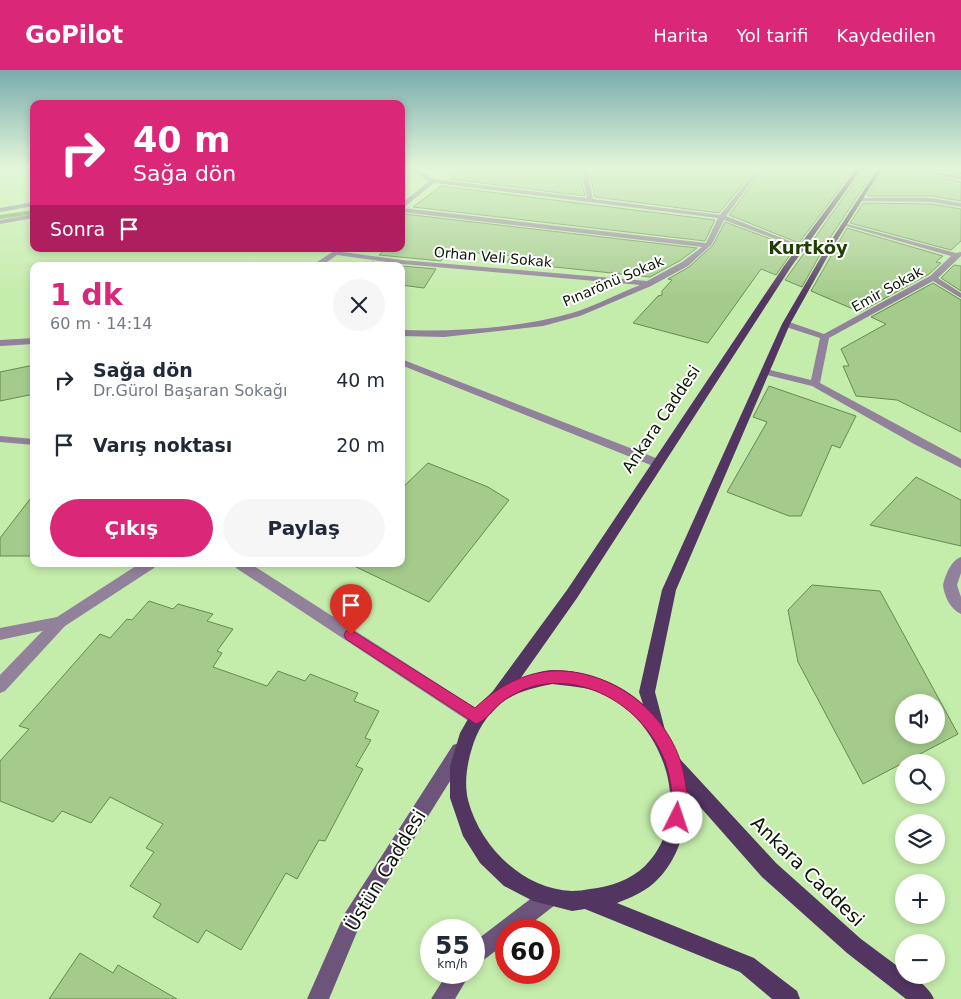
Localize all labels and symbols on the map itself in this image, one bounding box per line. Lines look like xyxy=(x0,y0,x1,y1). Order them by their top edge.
district label: Kurtköy xyxy=(768,237,848,258)
street label: Orhan Veli Sokak xyxy=(433,244,554,270)
street label: Pınarönü Sokak xyxy=(560,252,667,309)
street label: Emir Sokak xyxy=(849,263,926,315)
street label: Ankara Caddesi xyxy=(618,362,704,476)
pin xyxy=(330,584,372,635)
position arrow xyxy=(650,791,702,843)
street label: Üstün Caddesi xyxy=(340,805,430,935)
street label: Ankara Caddesi xyxy=(747,811,869,931)
speed limit sign: 60 xyxy=(495,919,560,984)

